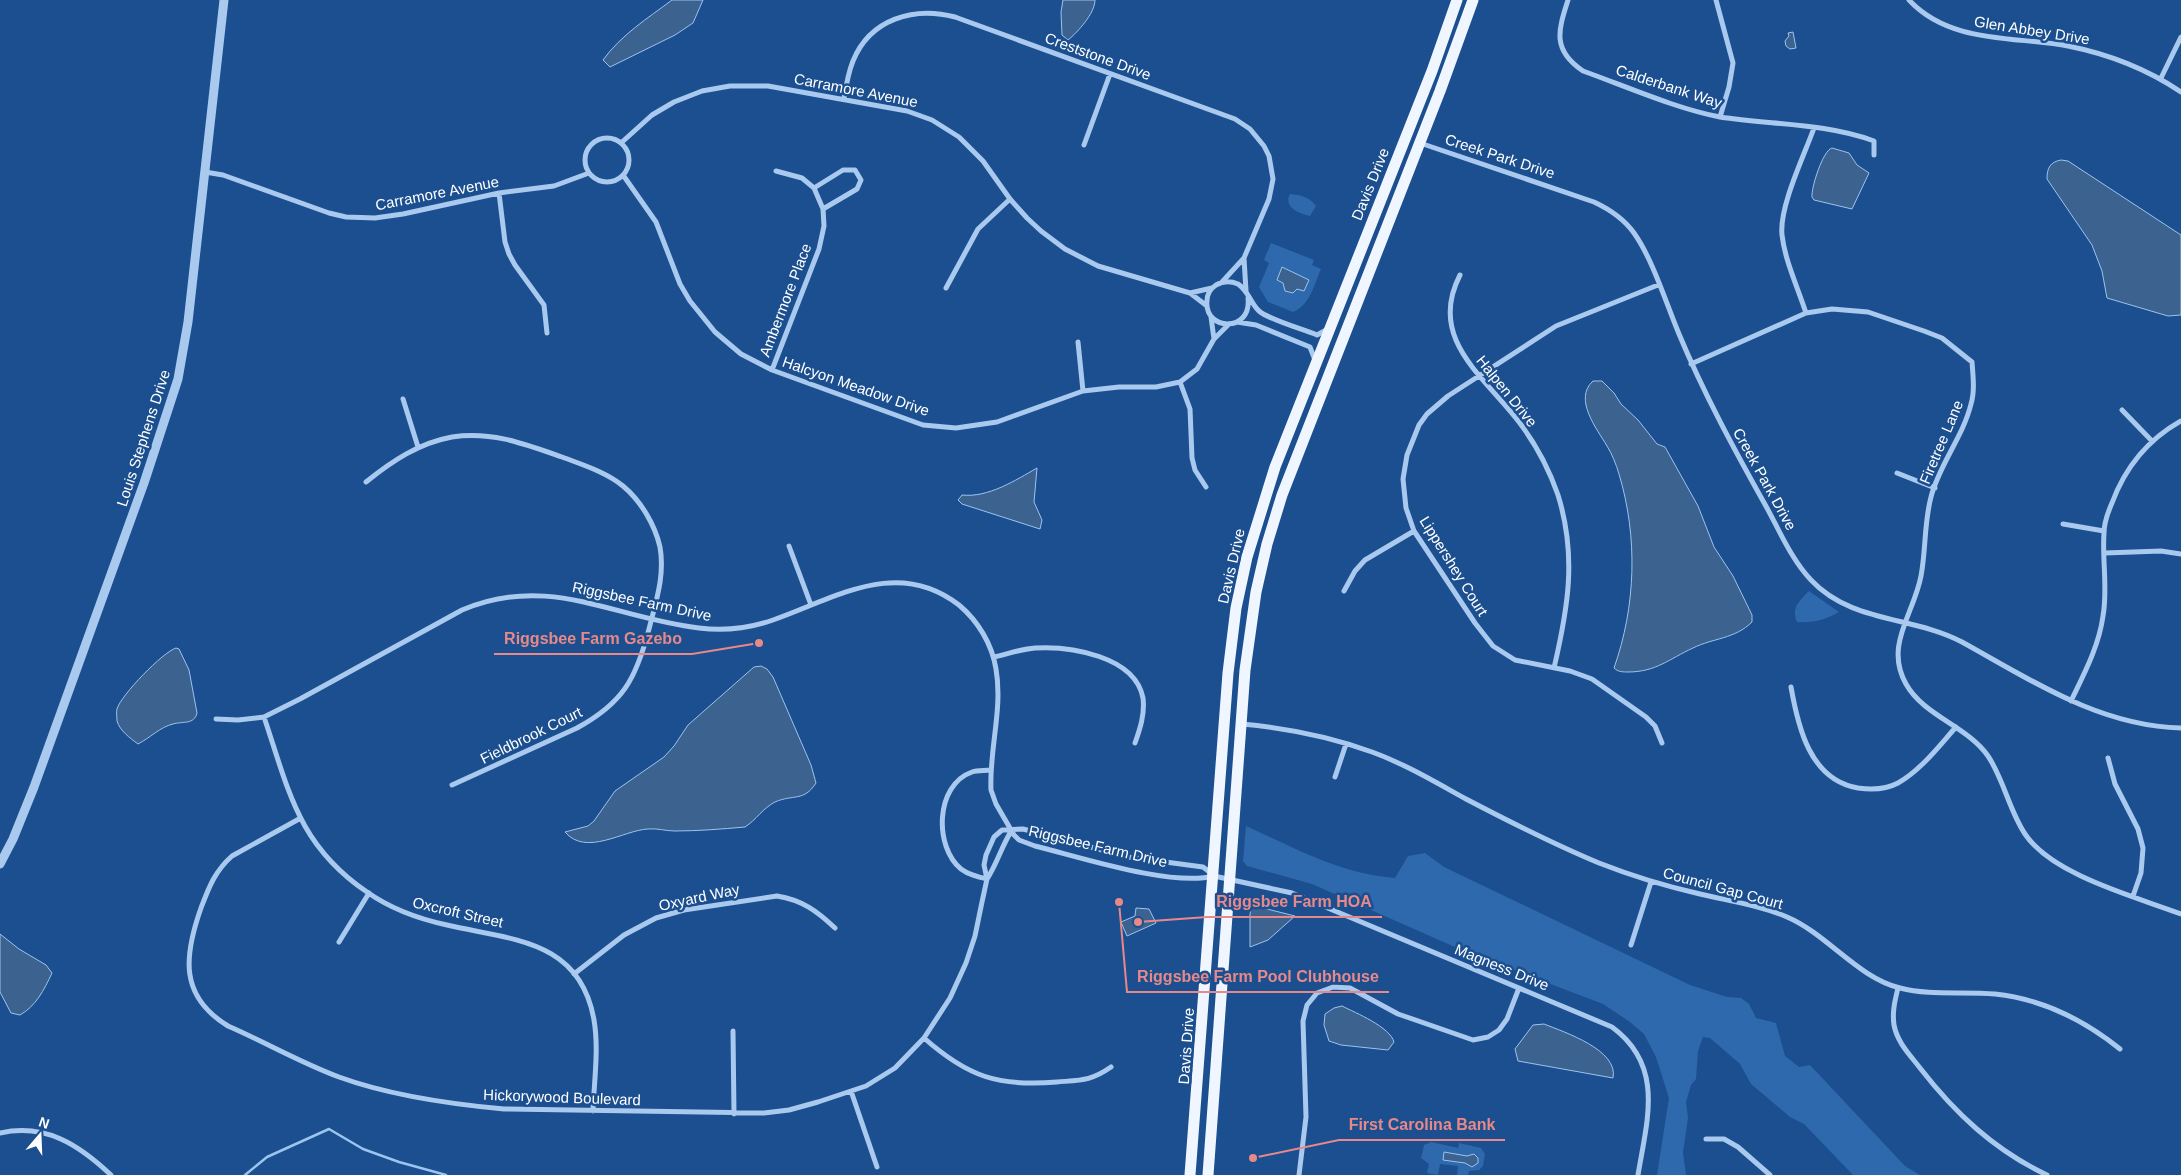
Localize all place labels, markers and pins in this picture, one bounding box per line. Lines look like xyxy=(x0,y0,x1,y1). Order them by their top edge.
callout: Riggsbee Farm Gazebo xyxy=(494,623,692,654)
callout: Riggsbee Farm HOA xyxy=(1207,886,1382,917)
callout: Riggsbee Farm Pool Clubhouse xyxy=(1127,961,1389,992)
callout: First Carolina Bank xyxy=(1339,1109,1505,1140)

